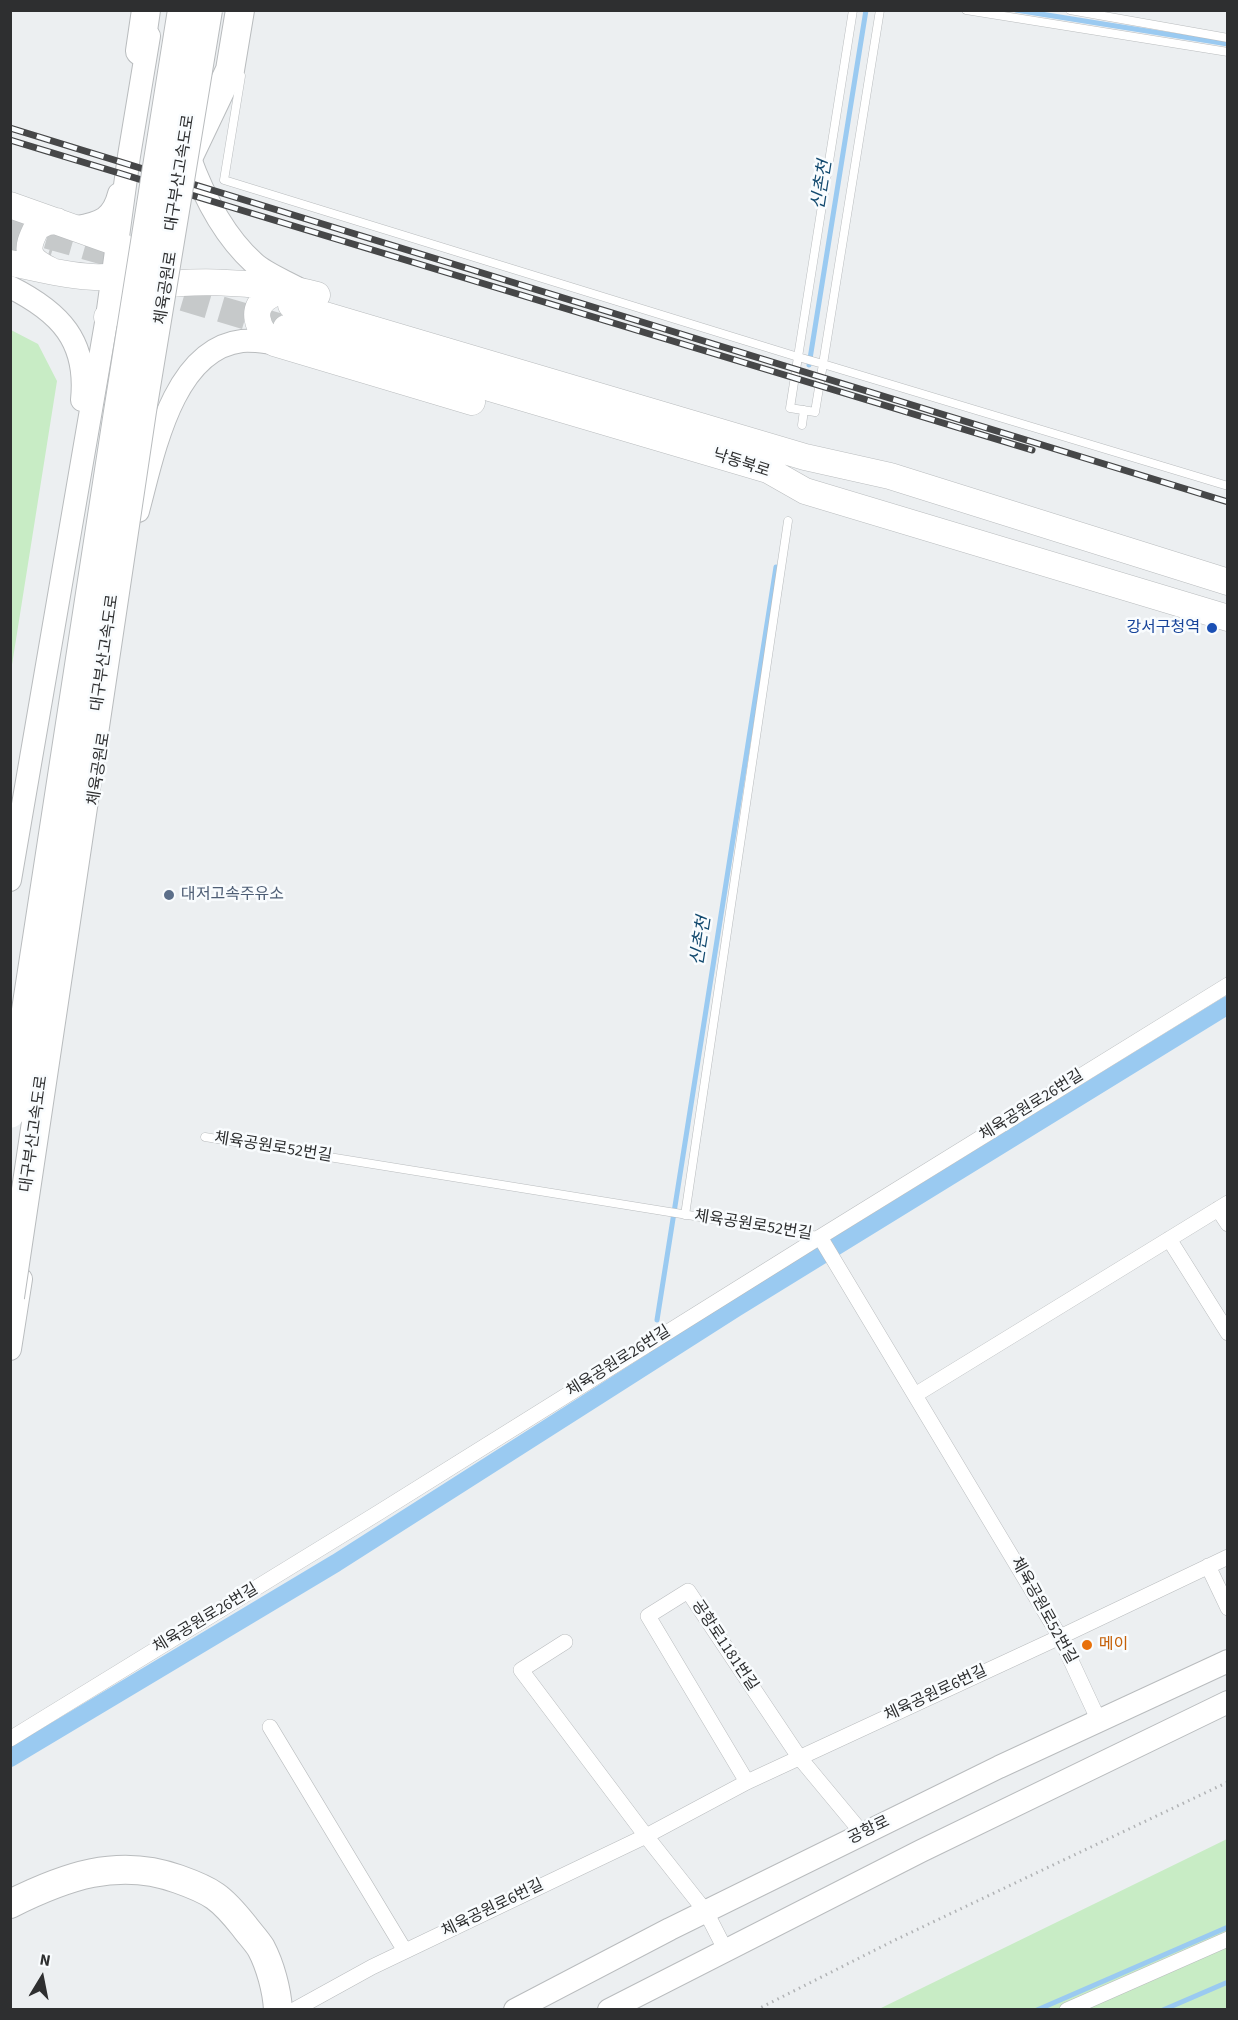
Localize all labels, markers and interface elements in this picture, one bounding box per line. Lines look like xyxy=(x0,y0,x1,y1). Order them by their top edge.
street label: 대구부산고속도로 xyxy=(162,113,200,233)
water label: 신촌천 xyxy=(808,159,838,211)
street label: 체육공원로 xyxy=(152,250,182,326)
street label: 낙동북로 xyxy=(710,446,772,482)
street label: 대구부산고속도로 xyxy=(88,593,124,713)
place label: 강서구청역 xyxy=(1126,618,1200,638)
marker: 강서구청역 xyxy=(1205,621,1219,635)
street label: 체육공원로 xyxy=(85,731,115,807)
place label: 대저고속주유소 xyxy=(181,885,284,905)
marker: 대저고속주유소 xyxy=(162,888,176,902)
water label: 신촌천 xyxy=(687,915,717,967)
street label: 체육공원로26번길 xyxy=(976,1066,1088,1146)
street label: 대구부산고속도로 xyxy=(17,1074,53,1194)
street label: 체육공원로52번길 xyxy=(213,1129,333,1167)
street label: 체육공원로52번길 xyxy=(693,1207,813,1245)
street label: 체육공원로26번길 xyxy=(563,1322,675,1402)
street label: 체육공원로52번길 xyxy=(1006,1554,1080,1668)
street label: 체육공원로26번길 xyxy=(150,1580,262,1658)
street label: 공항로1181번길 xyxy=(687,1597,761,1695)
place label: 메이 xyxy=(1099,1635,1128,1655)
marker: 메이 xyxy=(1080,1638,1094,1652)
street label: 체육공원로6번길 xyxy=(882,1662,990,1726)
street label: 공항로 xyxy=(845,1813,893,1849)
street label: 체육공원로6번길 xyxy=(439,1876,547,1942)
north arrow xyxy=(12,1948,72,2008)
text: N xyxy=(38,1949,52,1972)

